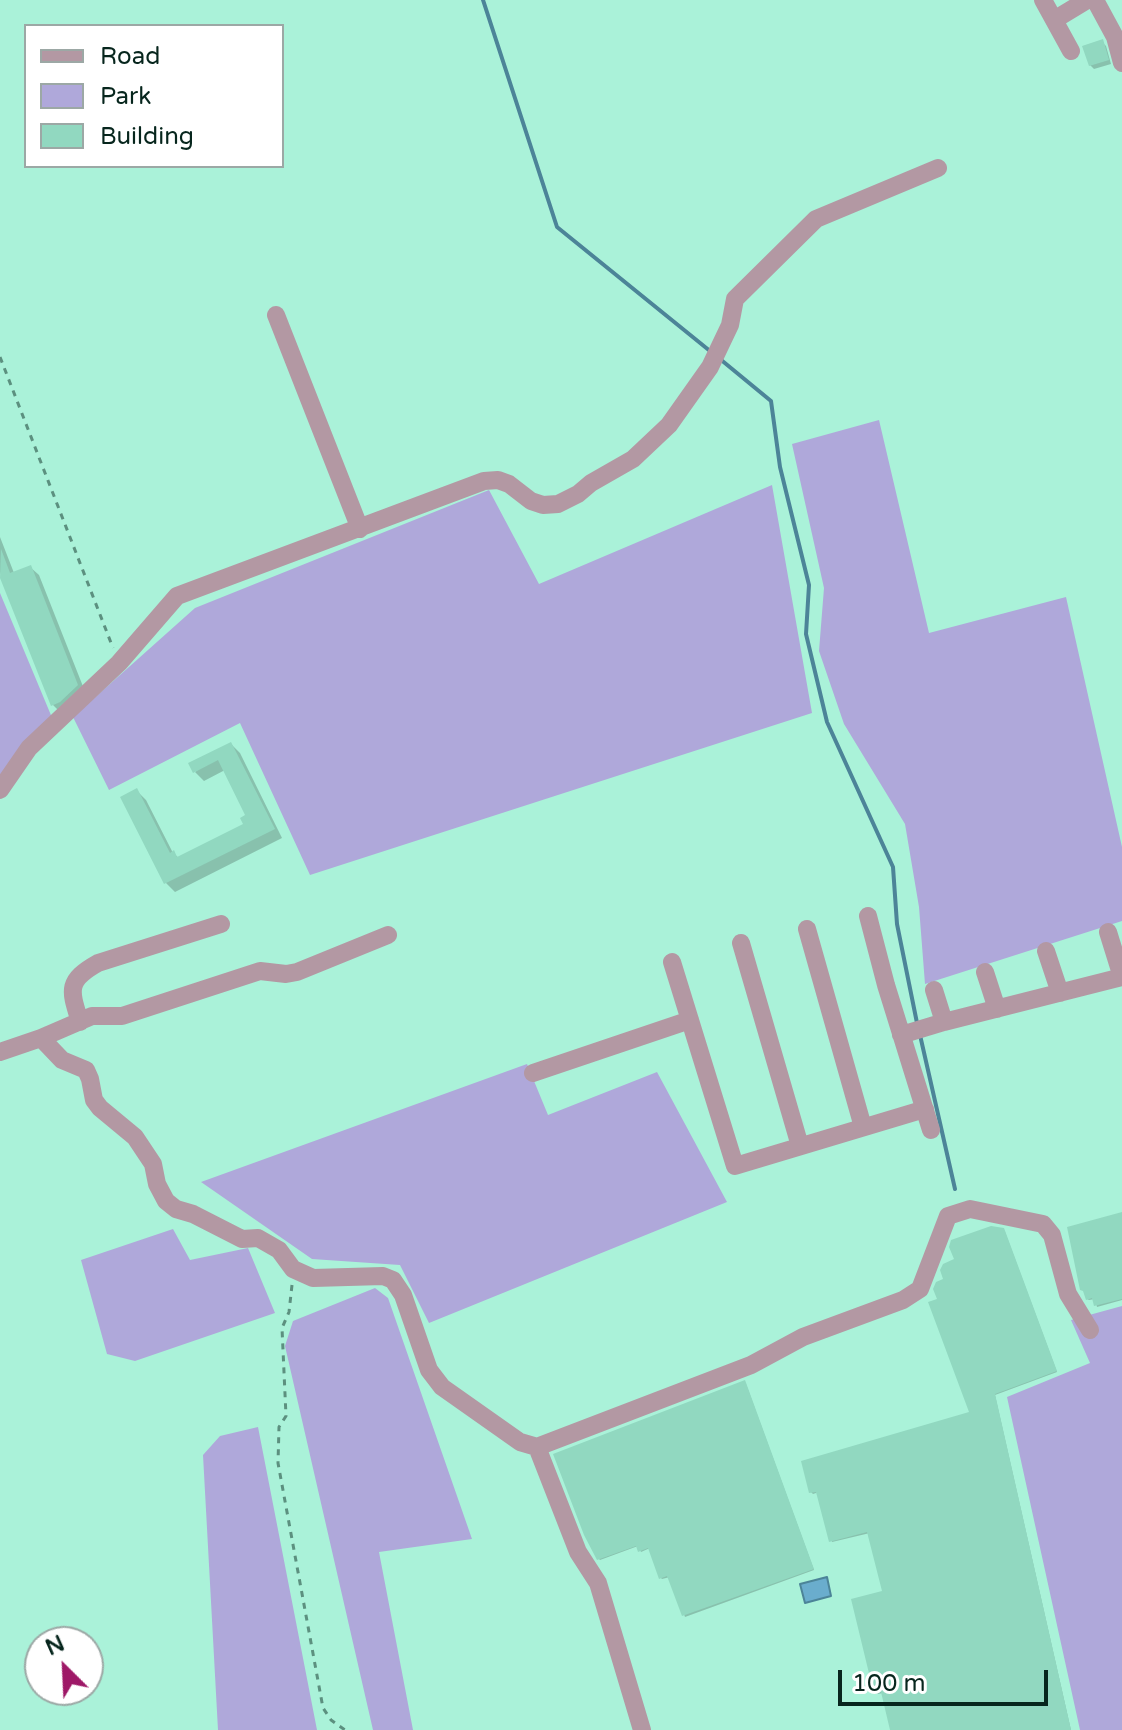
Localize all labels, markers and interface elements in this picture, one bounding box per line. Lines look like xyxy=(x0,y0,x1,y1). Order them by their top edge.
legend xyxy=(24,24,284,168)
text: Road xyxy=(100,42,160,71)
text: Park xyxy=(100,82,151,111)
text: Building xyxy=(100,122,194,151)
north arrow xyxy=(24,1626,104,1706)
text: N xyxy=(42,1630,68,1661)
scale bar xyxy=(842,1654,1052,1704)
text: 100 m xyxy=(852,1669,926,1698)

